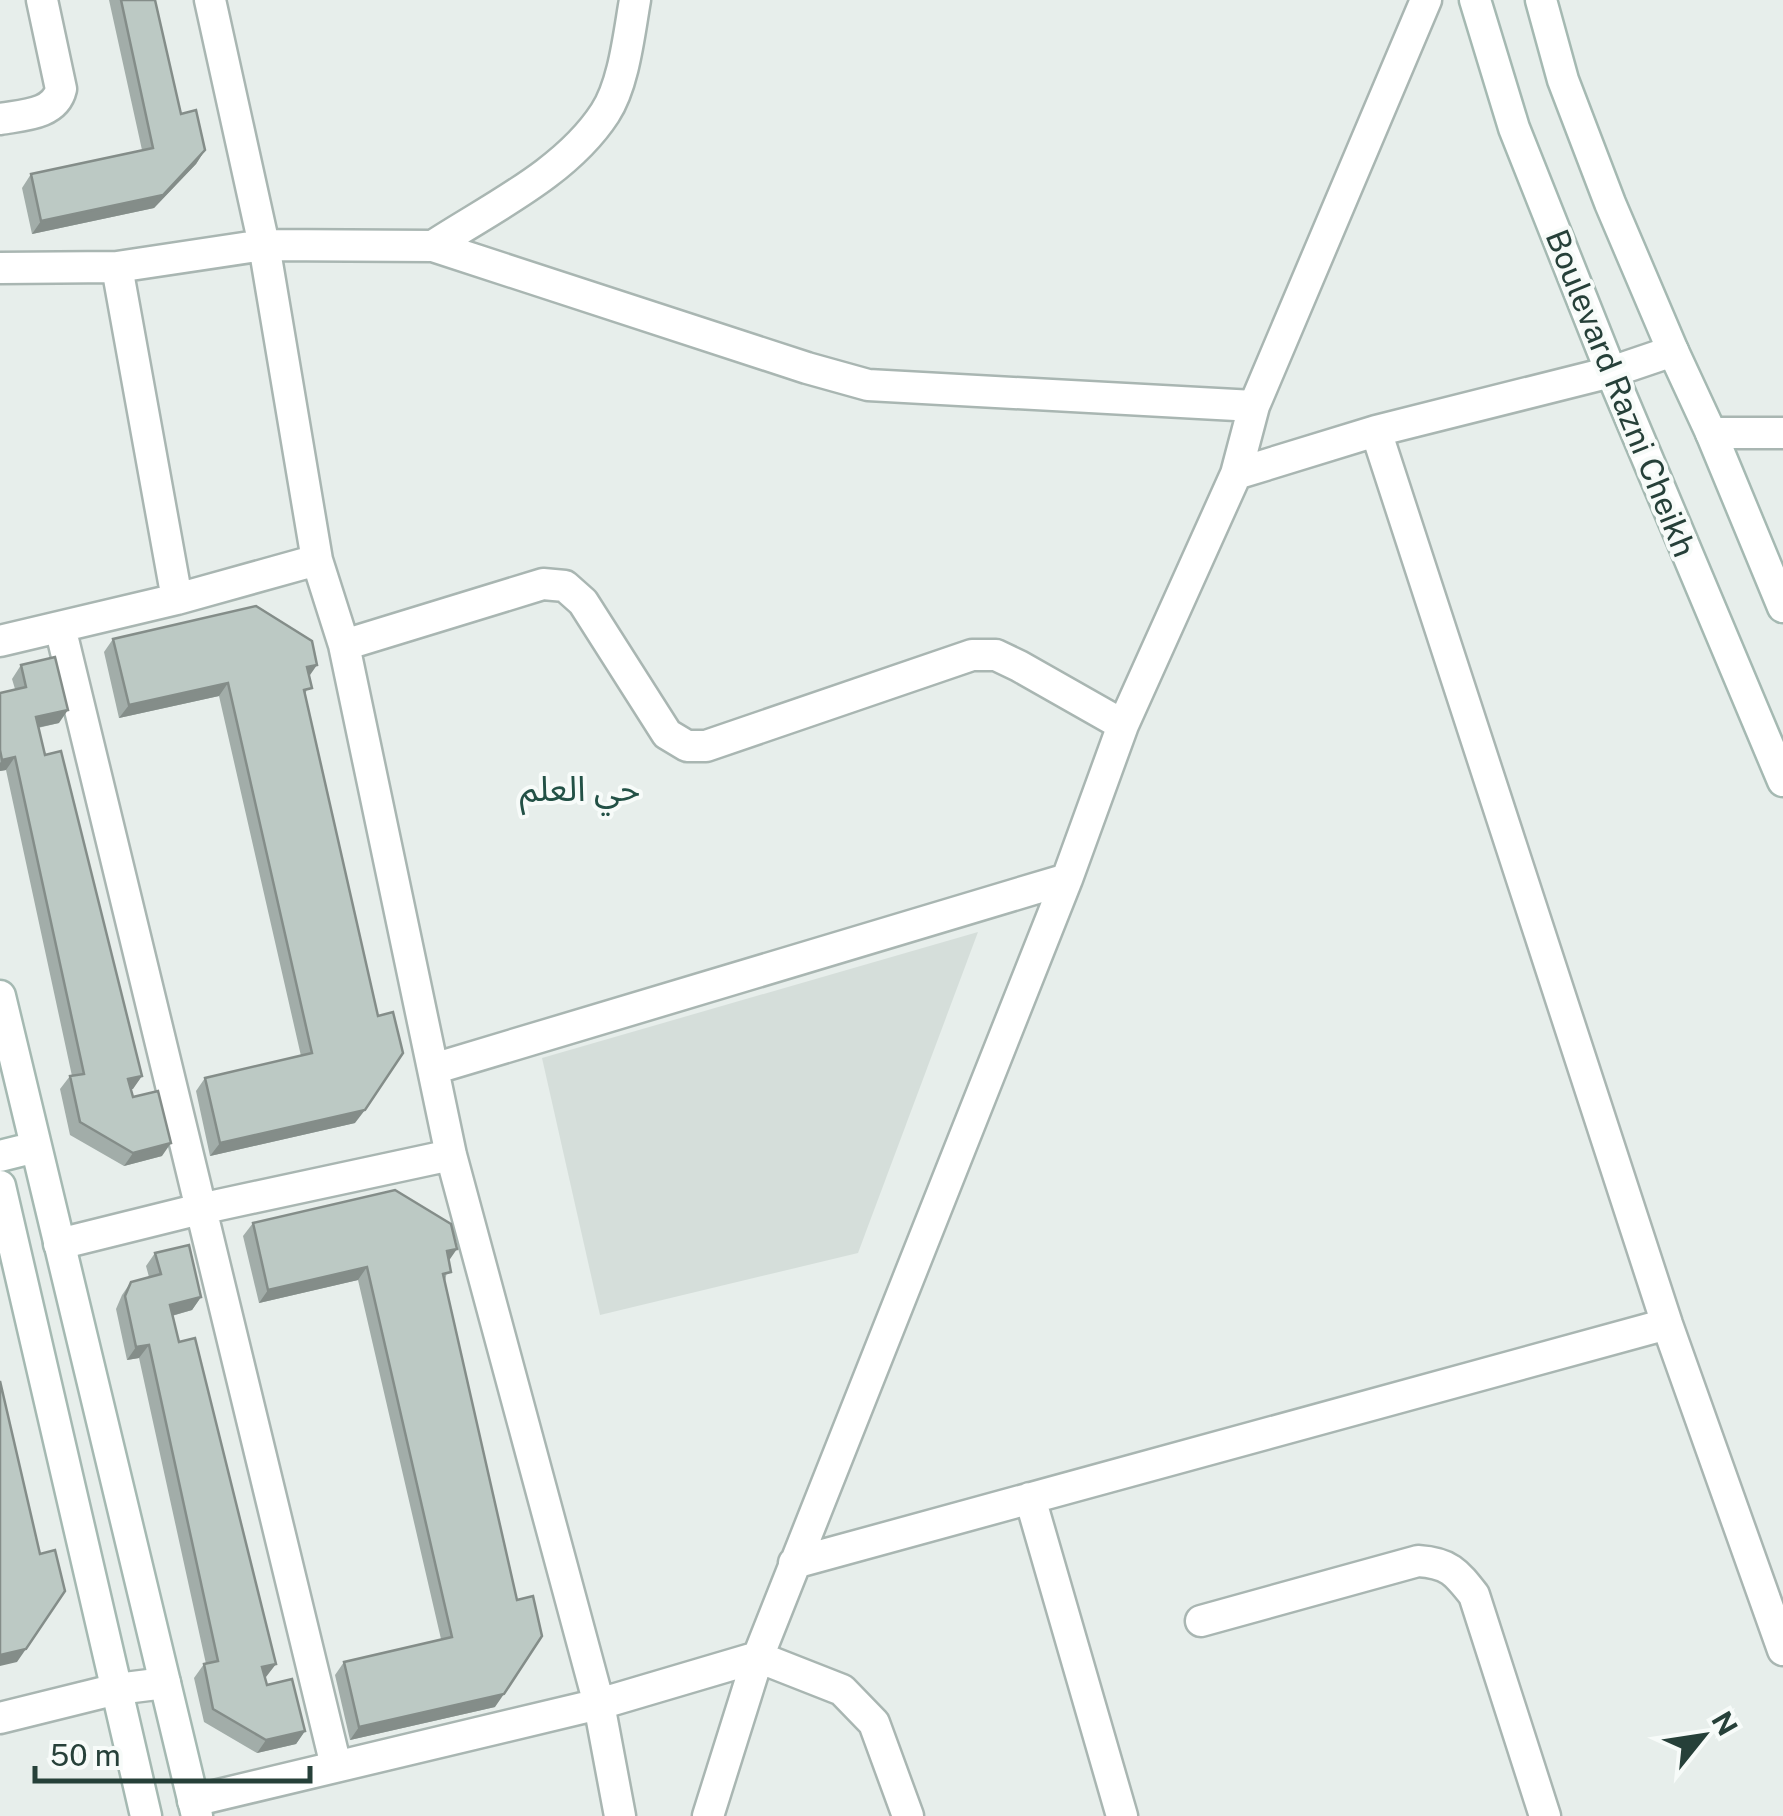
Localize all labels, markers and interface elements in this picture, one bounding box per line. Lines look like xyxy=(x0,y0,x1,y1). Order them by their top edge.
street label: Boulevard Razni Cheikh xyxy=(1538,224,1704,562)
district label: حي العلم xyxy=(520,768,640,816)
north arrow xyxy=(1653,1686,1753,1786)
text: N xyxy=(1705,1706,1745,1741)
scale bar xyxy=(35,1721,310,1783)
text: 50 m xyxy=(50,1737,121,1773)

